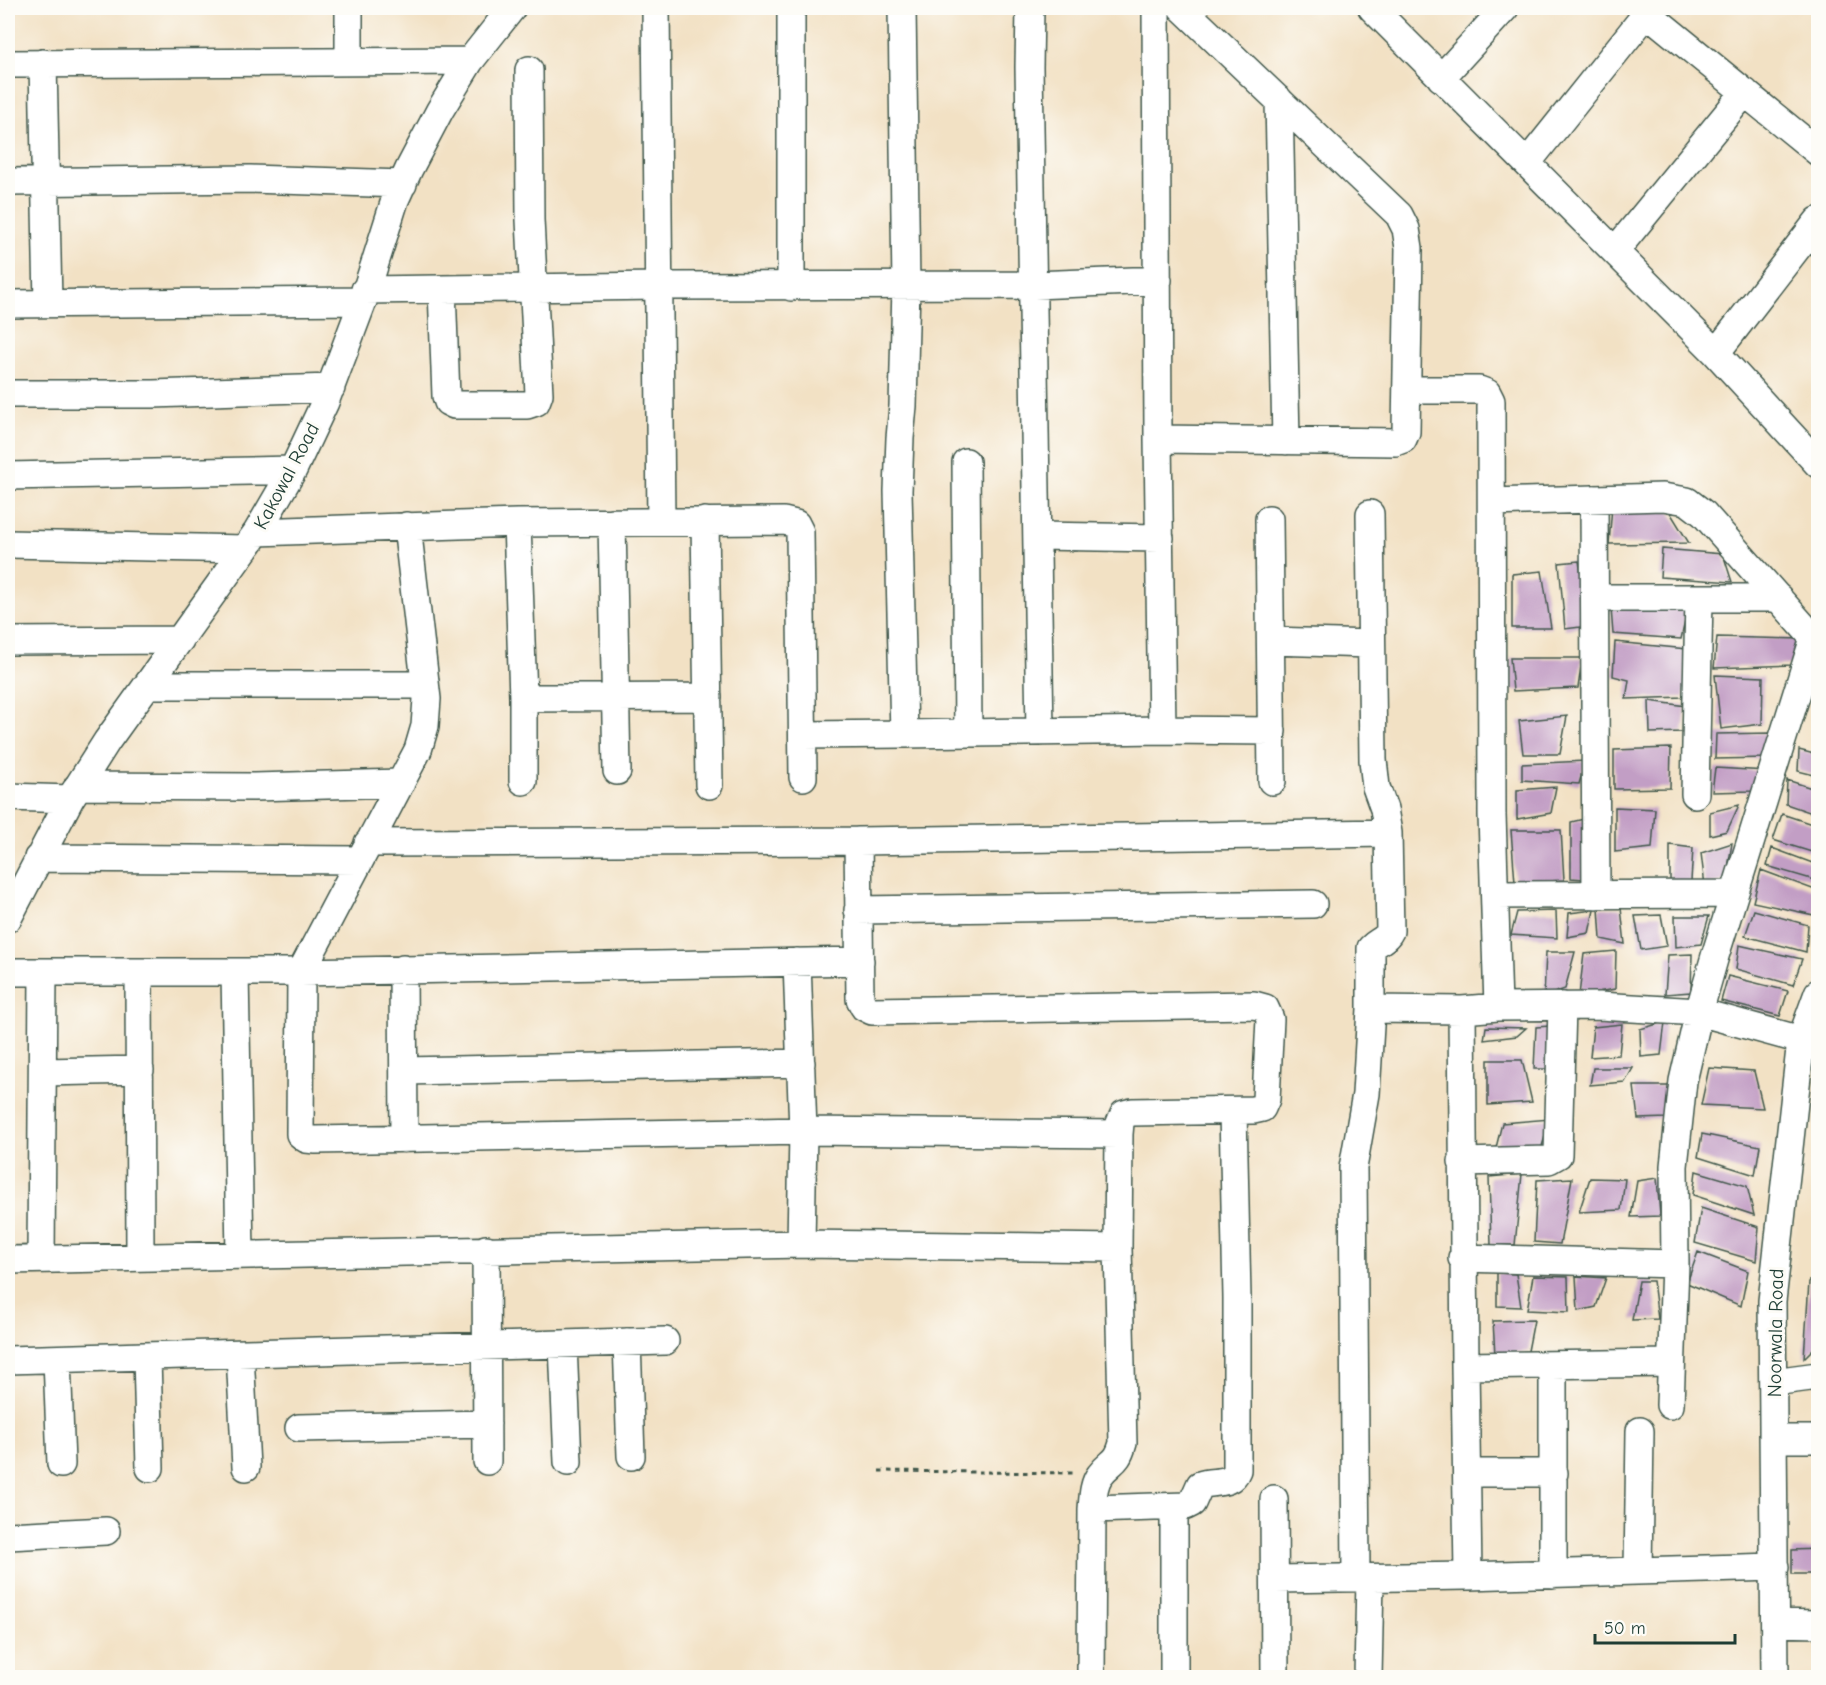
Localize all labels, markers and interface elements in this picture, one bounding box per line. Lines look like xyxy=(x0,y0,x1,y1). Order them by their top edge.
street label: Kakowal Road xyxy=(249,419,324,533)
street label: Noorwala Road xyxy=(1763,1268,1788,1398)
scale bar xyxy=(1595,1607,1734,1645)
text: 50 m xyxy=(1604,1618,1646,1639)

